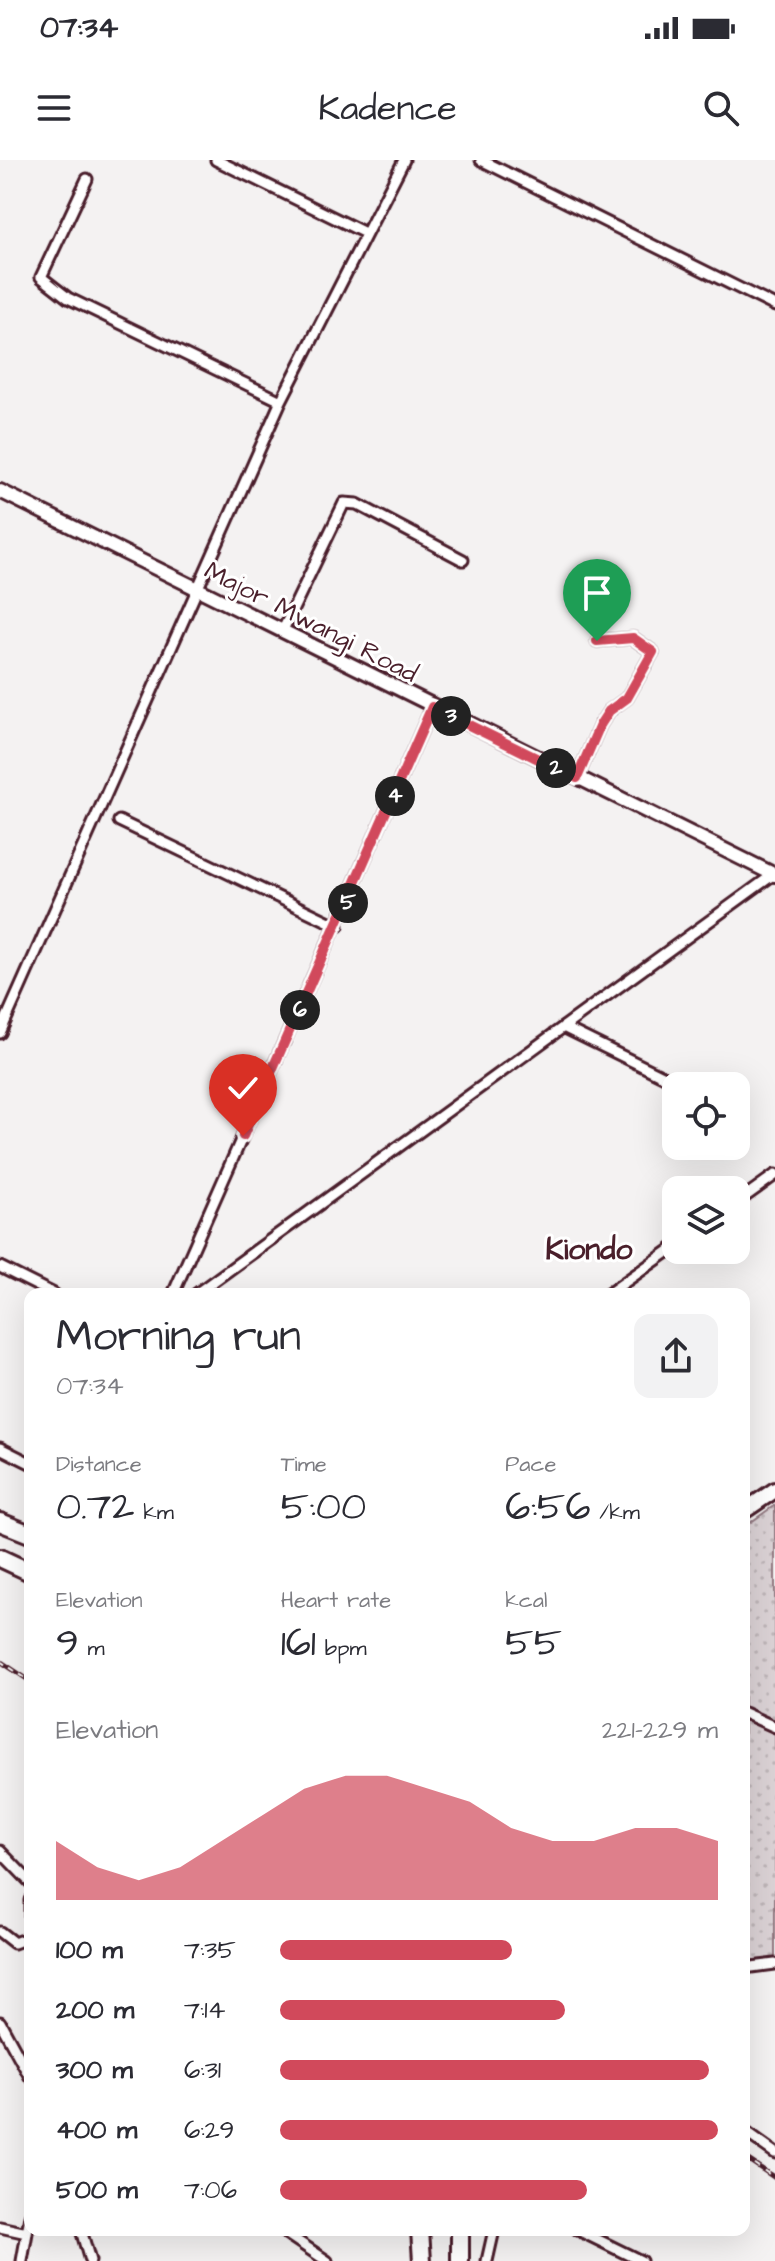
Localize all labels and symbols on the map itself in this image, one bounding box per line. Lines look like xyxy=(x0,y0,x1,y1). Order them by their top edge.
street label: Major Mwangi Road xyxy=(197,553,424,693)
pin xyxy=(563,559,631,641)
pin: 3 xyxy=(431,696,471,736)
pin: 2 xyxy=(536,748,576,788)
pin: 4 xyxy=(375,776,415,816)
pin: 5 xyxy=(328,883,368,923)
pin: 6 xyxy=(280,990,320,1030)
pin xyxy=(209,1054,277,1136)
district label: Kiondo xyxy=(546,1229,633,1271)

